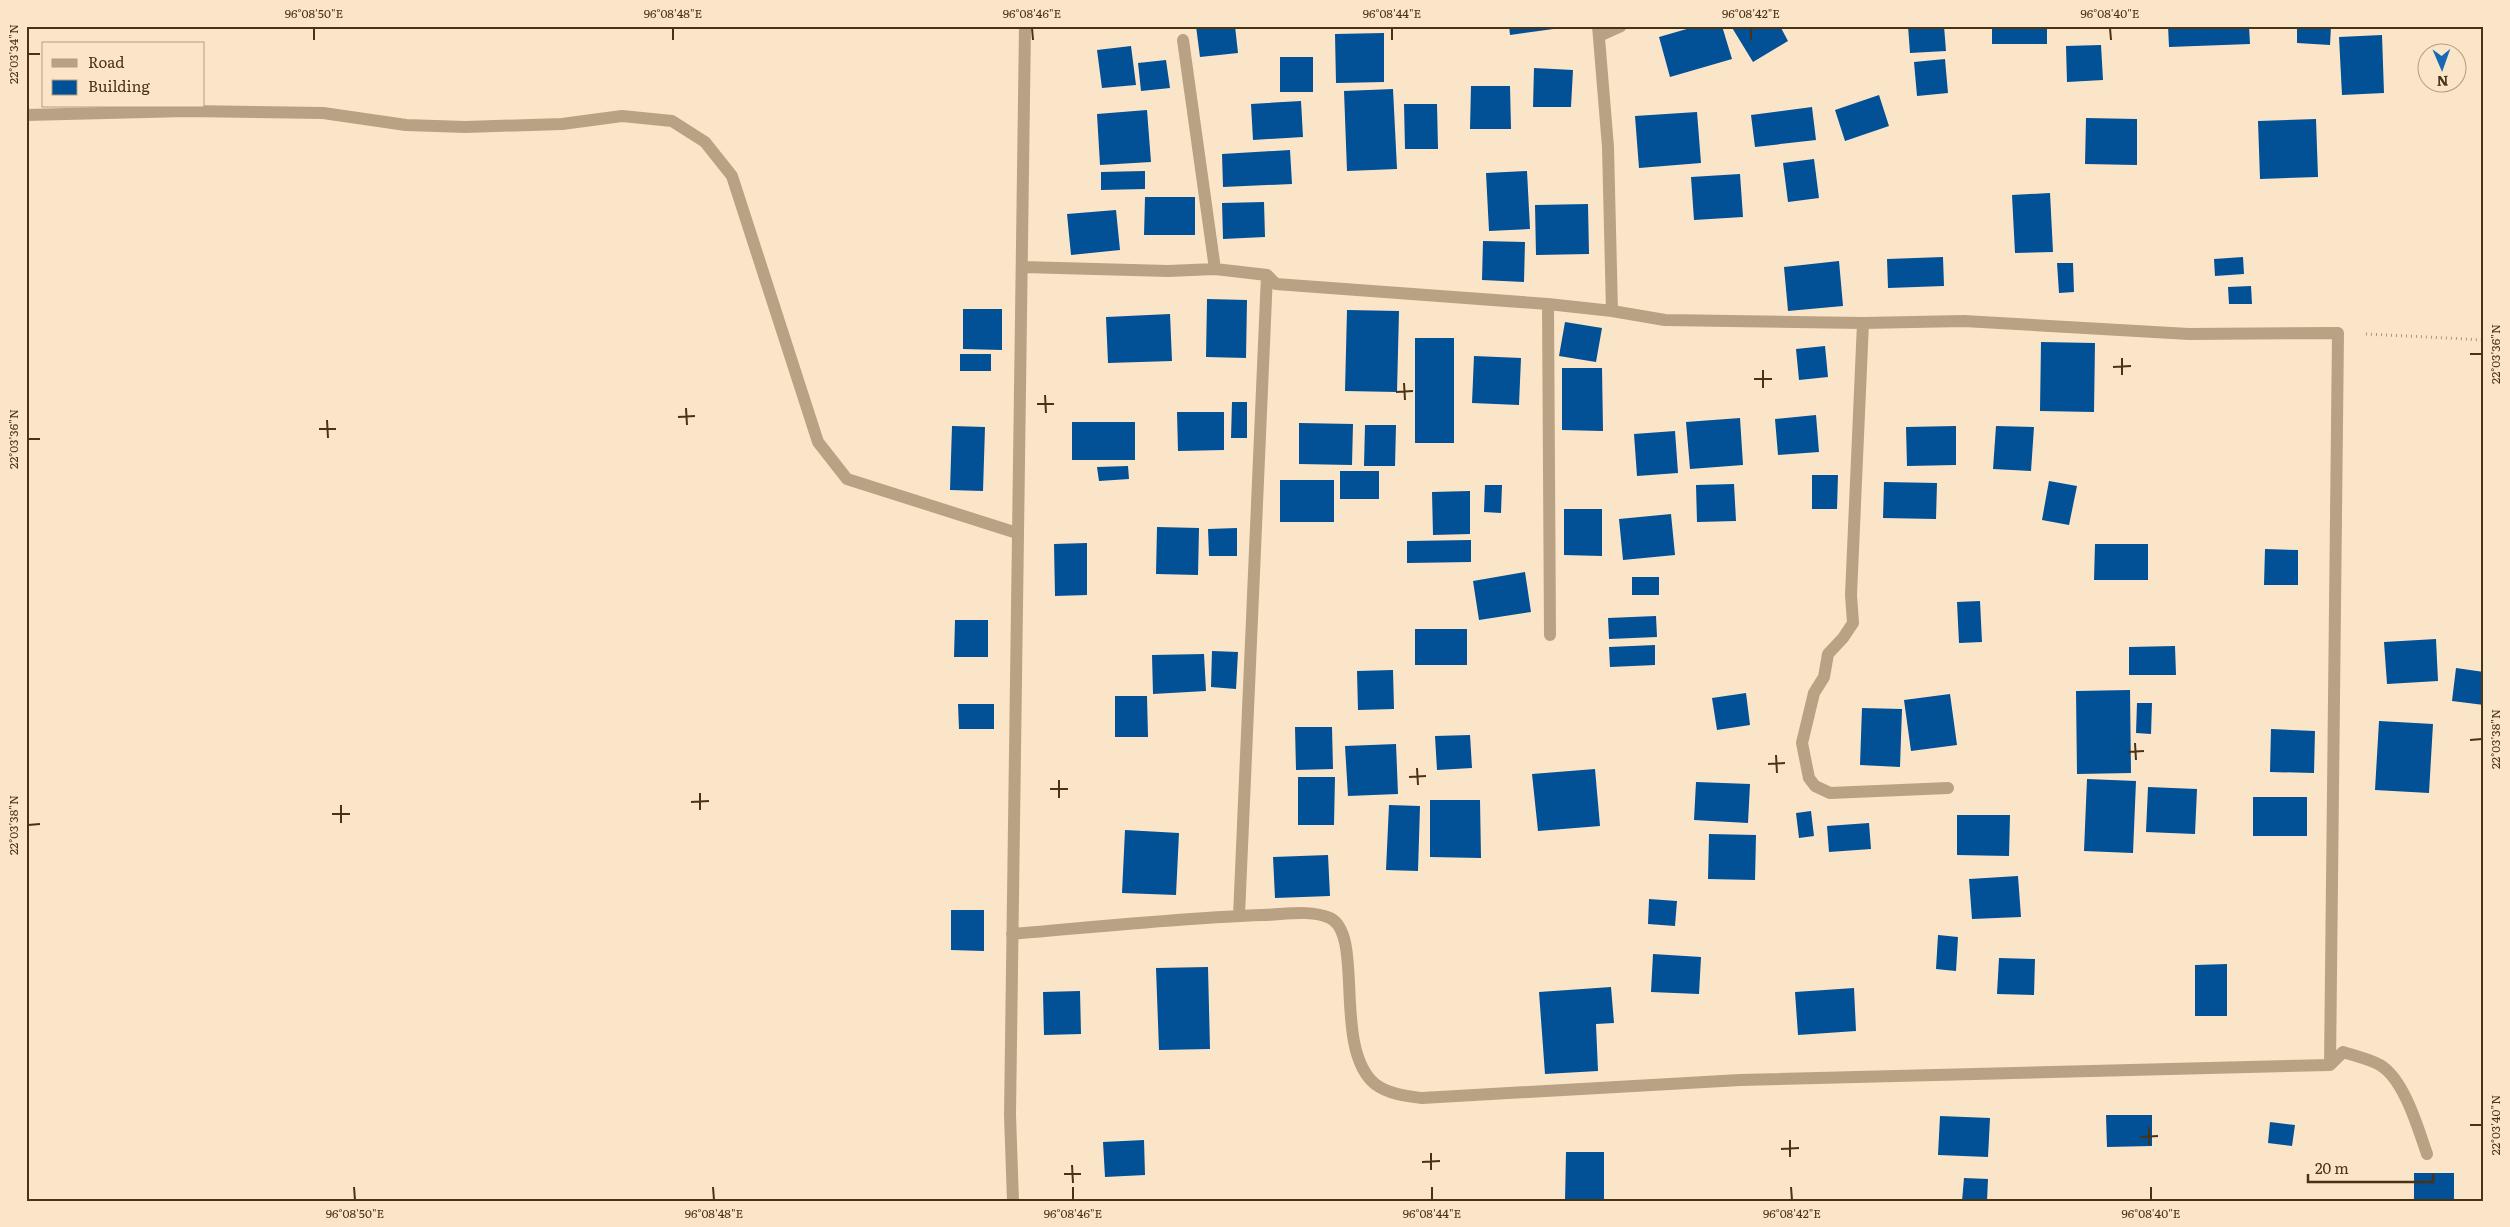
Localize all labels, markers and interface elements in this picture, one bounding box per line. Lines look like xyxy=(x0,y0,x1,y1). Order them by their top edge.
text: 96°08'50"E xyxy=(285,4,344,22)
text: 96°08'48"E xyxy=(644,4,703,22)
text: 96°08'46"E xyxy=(1003,4,1062,22)
text: 96°08'44"E xyxy=(1363,4,1422,22)
text: 96°08'42"E xyxy=(1722,4,1780,22)
text: 96°08'40"E xyxy=(2081,4,2140,22)
text: 22°03'34"N xyxy=(4,24,22,84)
legend xyxy=(42,42,205,108)
north arrow xyxy=(2418,42,2468,92)
text: Road xyxy=(88,50,124,73)
text: N xyxy=(2436,72,2449,92)
text: Building xyxy=(88,74,150,97)
text: 22°03'36"N xyxy=(2486,324,2504,384)
text: 22°03'36"N xyxy=(4,409,22,469)
text: 22°03'38"N xyxy=(2486,709,2504,769)
text: 22°03'38"N xyxy=(4,795,22,855)
text: 22°03'40"N xyxy=(2486,1095,2504,1155)
scale bar xyxy=(2308,1152,2432,1184)
text: 20 m xyxy=(2315,1156,2349,1179)
text: 96°08'50"E xyxy=(326,1204,385,1222)
text: 96°08'48"E xyxy=(685,1204,744,1222)
text: 96°08'46"E xyxy=(1044,1204,1103,1222)
text: 96°08'44"E xyxy=(1403,1204,1462,1222)
text: 96°08'42"E xyxy=(1763,1204,1821,1222)
text: 96°08'40"E xyxy=(2122,1204,2181,1222)

